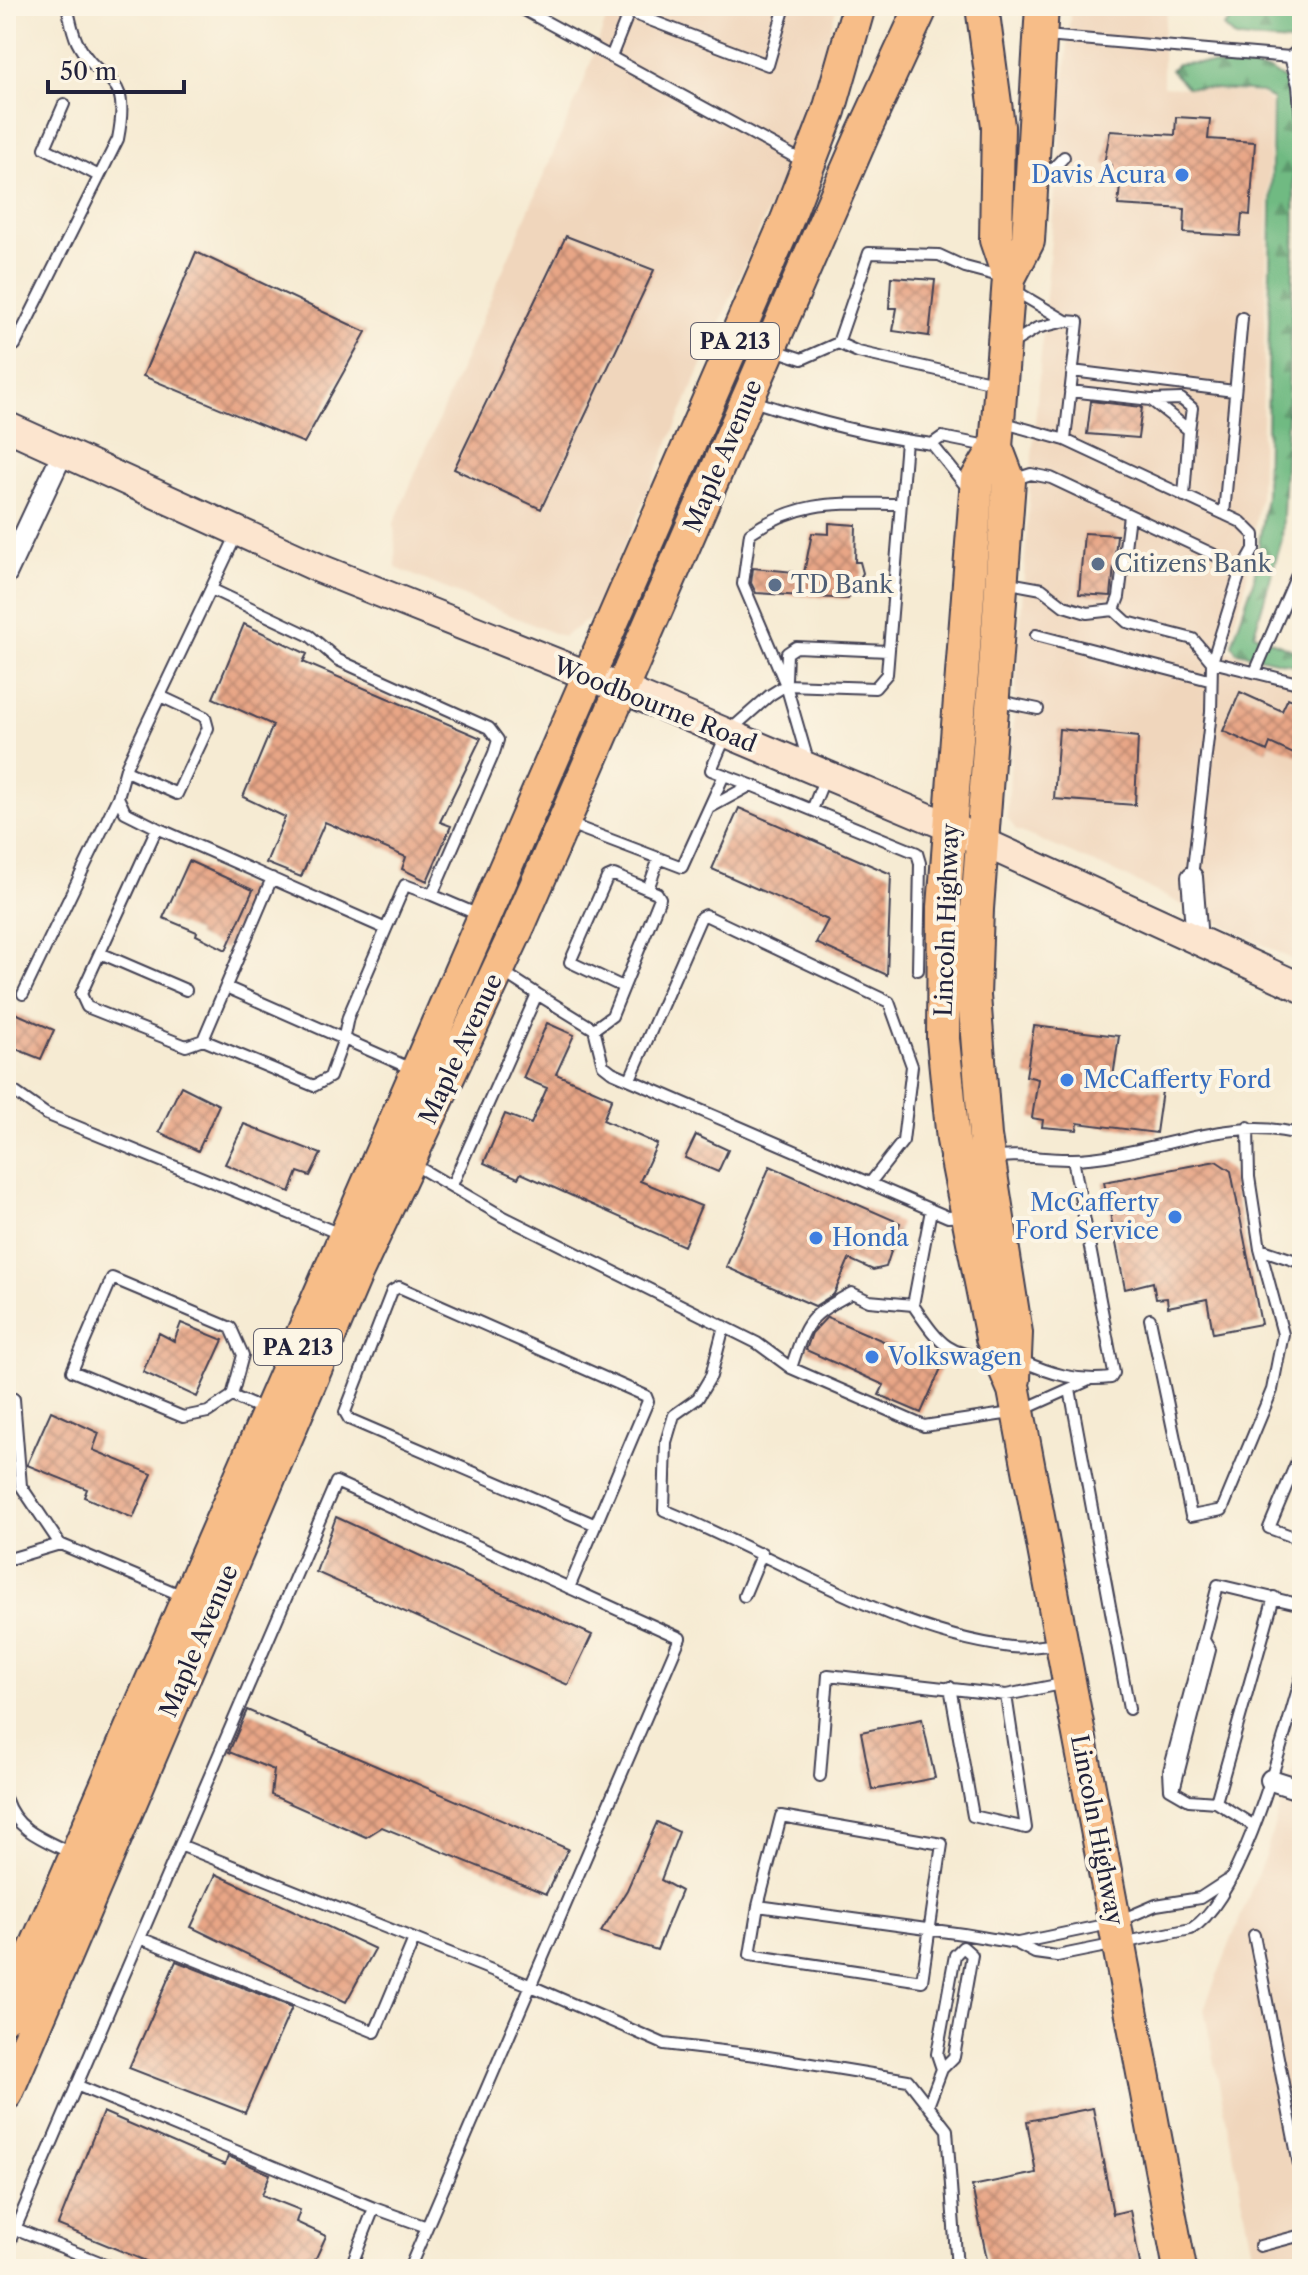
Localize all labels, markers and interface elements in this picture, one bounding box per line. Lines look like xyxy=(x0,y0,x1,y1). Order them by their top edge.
scale bar xyxy=(48,44,184,94)
text: 50 m xyxy=(60,57,117,86)
place label: Davis Acura xyxy=(1031,160,1166,189)
marker: Davis Acura xyxy=(1173,166,1191,184)
road number: PA 213 xyxy=(691,323,779,359)
street label: Maple Avenue xyxy=(677,375,768,536)
place label: Citizens Bank xyxy=(1114,549,1273,578)
marker: Citizens Bank xyxy=(1089,555,1107,573)
place label: TD Bank xyxy=(791,570,894,599)
marker: TD Bank xyxy=(766,576,784,594)
street label: Woodbourne Road xyxy=(548,650,761,759)
street label: Lincoln Highway xyxy=(929,822,964,1017)
street label: Maple Avenue xyxy=(413,969,508,1129)
place label: McCafferty Ford xyxy=(1083,1065,1272,1094)
marker: McCafferty Ford xyxy=(1058,1071,1076,1089)
place label: McCafferty Ford Service xyxy=(1015,1188,1160,1245)
marker: McCafferty Ford Service xyxy=(1166,1208,1184,1226)
place label: Honda xyxy=(832,1223,909,1252)
marker: Honda xyxy=(807,1229,825,1247)
road number: PA 213 xyxy=(254,1329,342,1365)
place label: Volkswagen xyxy=(887,1342,1022,1371)
marker: Volkswagen xyxy=(863,1348,881,1366)
street label: Maple Avenue xyxy=(153,1560,244,1721)
street label: Lincoln Highway xyxy=(1065,1732,1130,1928)

